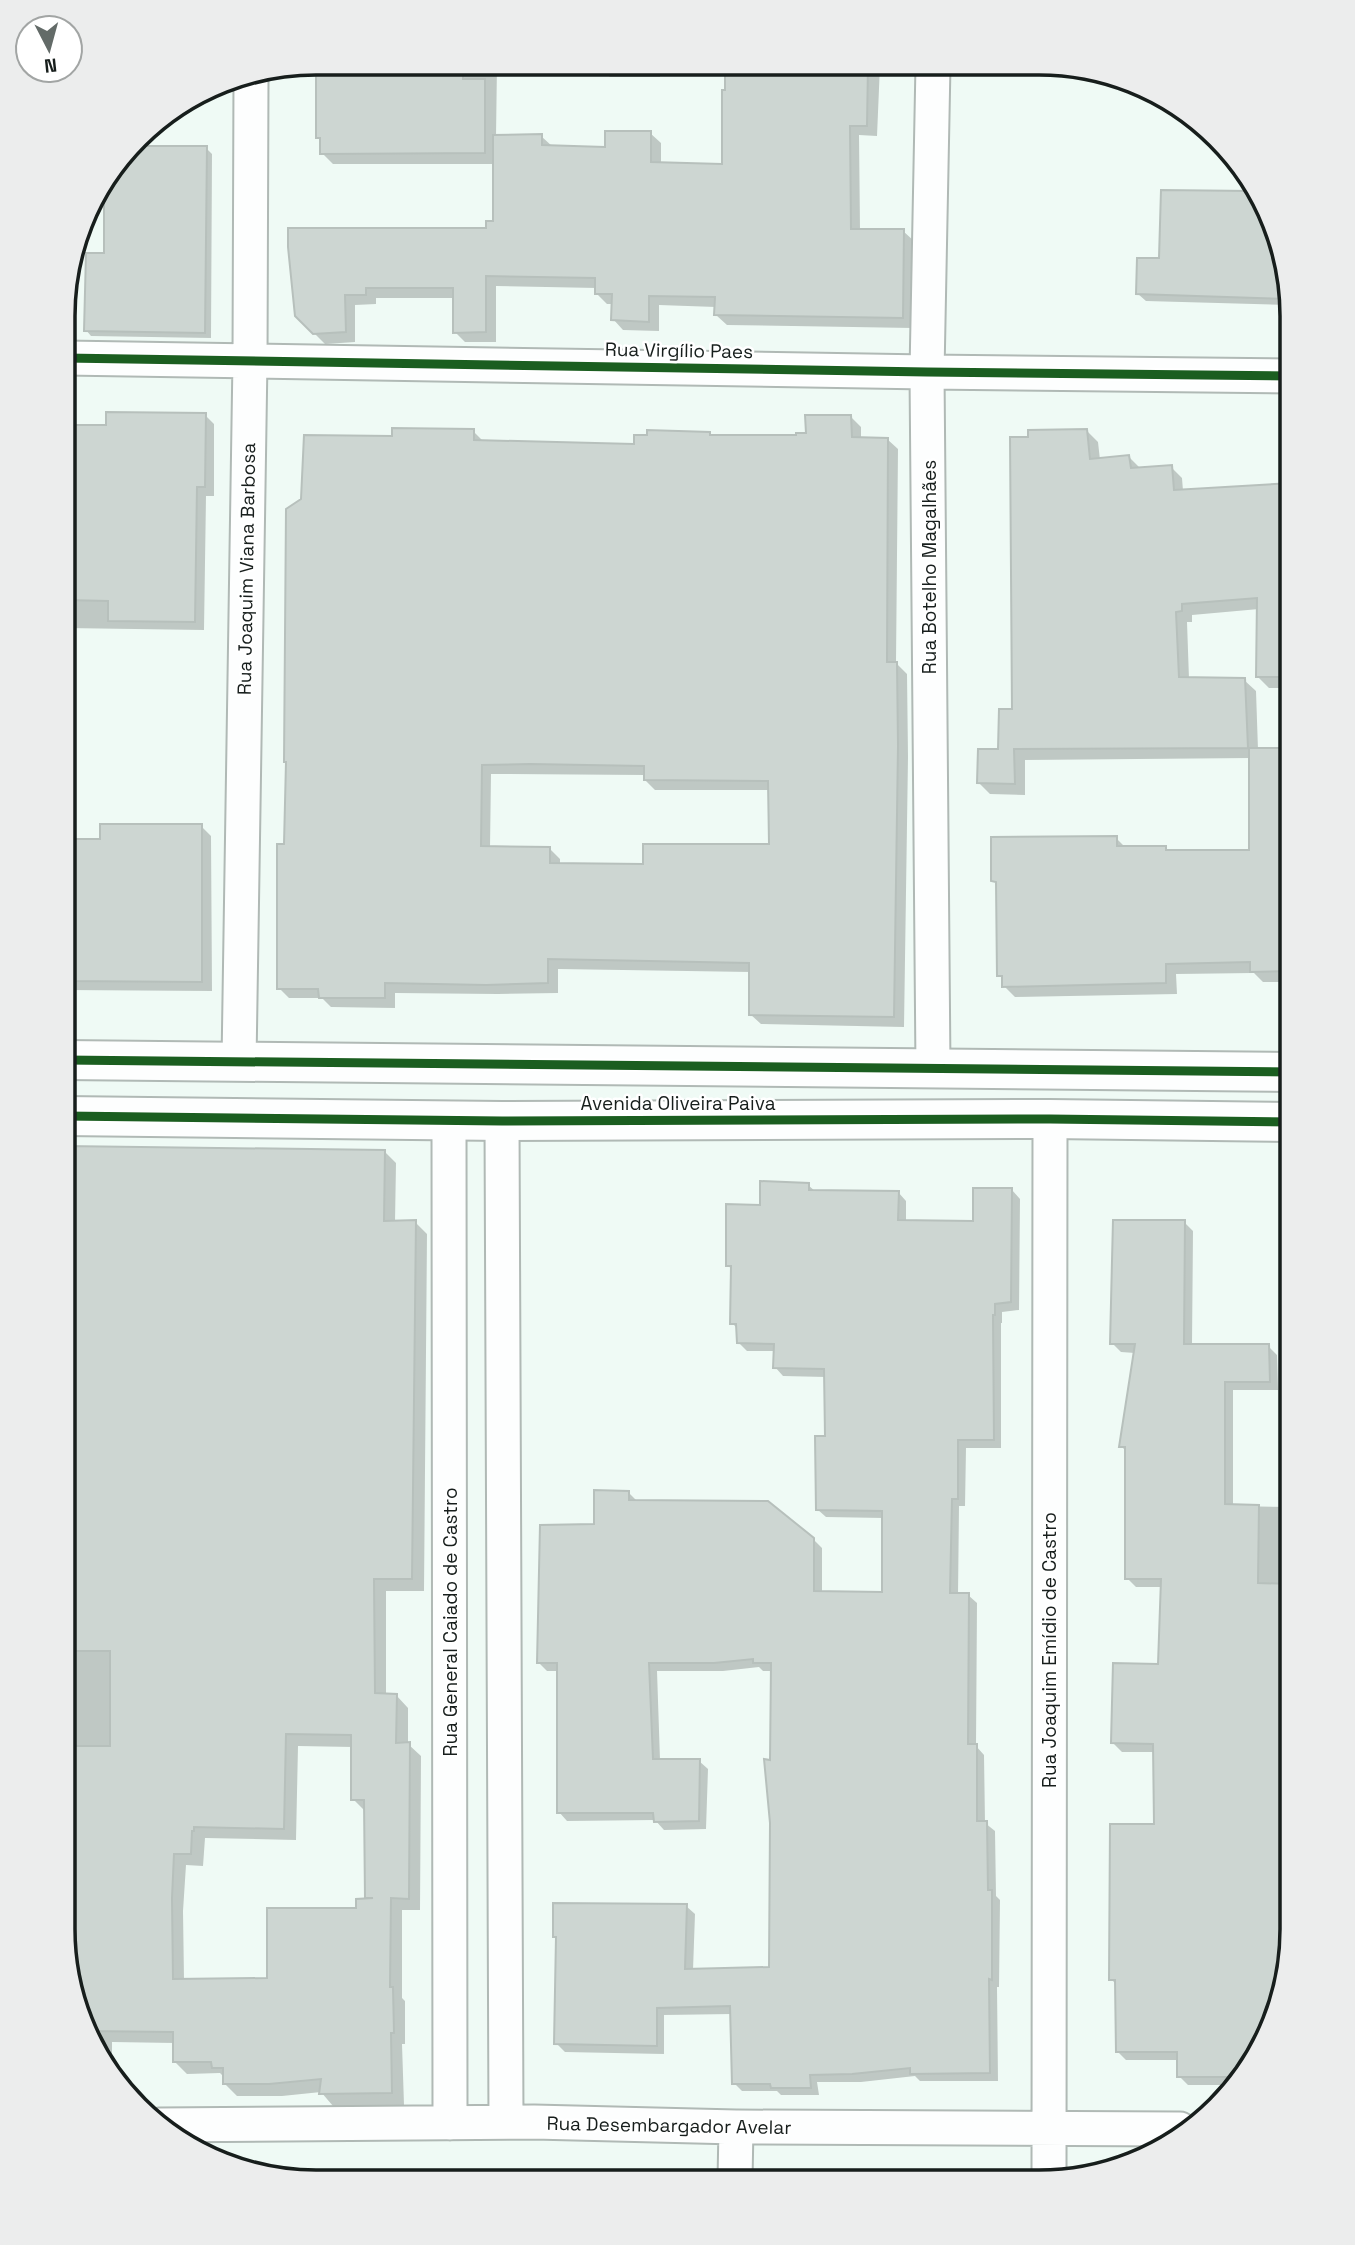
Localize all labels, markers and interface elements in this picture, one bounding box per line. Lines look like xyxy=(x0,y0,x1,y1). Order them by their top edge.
north arrow xyxy=(14,14,84,84)
text: N xyxy=(43,52,58,79)
street label: Rua Virgílio Paes xyxy=(605,337,753,364)
street label: Rua Joaquim Viana Barbosa xyxy=(232,443,261,695)
street label: Rua Botelho Magalhães xyxy=(917,460,942,674)
street label: Avenida Oliveira Paiva xyxy=(580,1091,776,1116)
street label: Rua General Caiado de Castro xyxy=(438,1487,463,1757)
street label: Rua Joaquim Emídio de Castro xyxy=(1037,1512,1062,1788)
street label: Rua Desembargador Avelar xyxy=(546,2111,792,2140)

